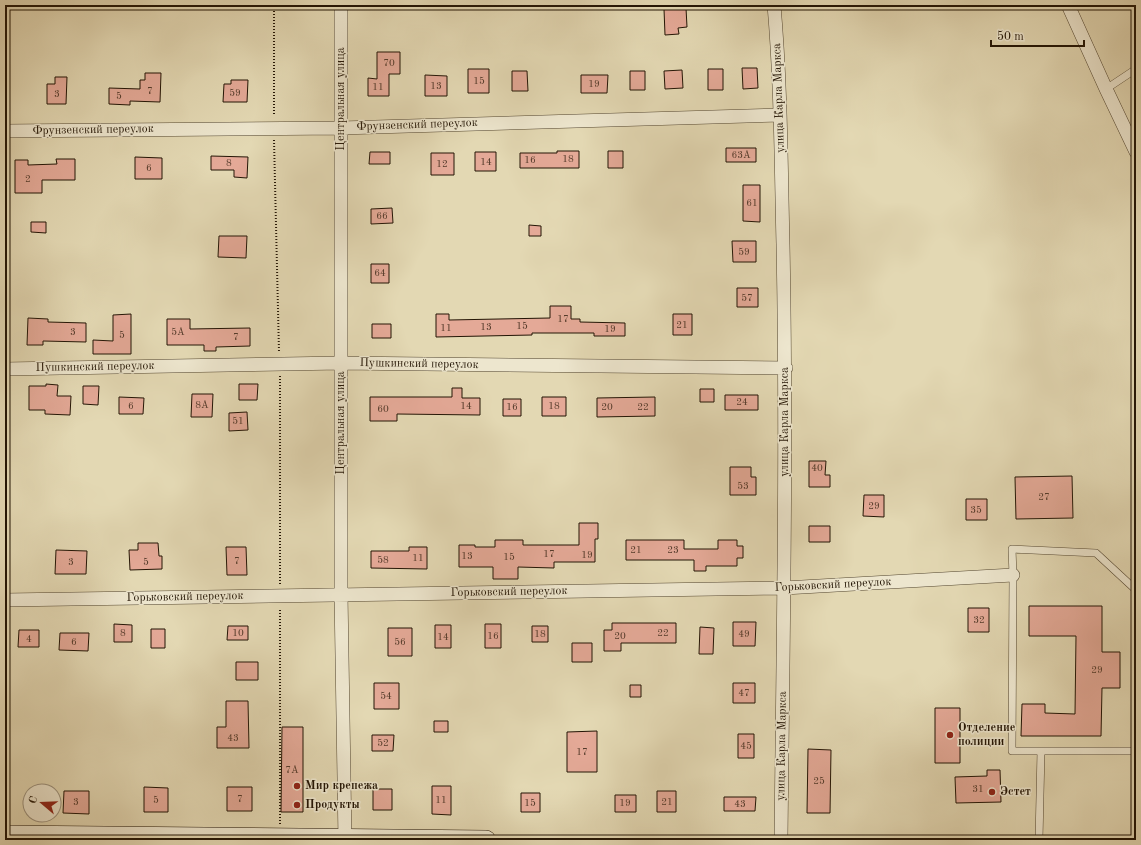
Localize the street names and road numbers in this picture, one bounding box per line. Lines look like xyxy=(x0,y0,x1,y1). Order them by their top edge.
street label: улица Карла Маркса xyxy=(771,43,787,153)
street label: Центральная улица xyxy=(335,47,347,151)
street label: Фрунзенский переулок xyxy=(356,117,478,133)
street label: Фрунзенский переулок xyxy=(32,123,154,137)
street label: Пушкинский переулок xyxy=(359,357,479,371)
street label: Пушкинский переулок xyxy=(35,360,155,374)
street label: улица Карла Маркса xyxy=(779,367,791,477)
street label: Центральная улица xyxy=(335,371,347,475)
street label: Горьковский переулок xyxy=(774,576,892,594)
street label: Горьковский переулок xyxy=(450,585,568,599)
street label: Горьковский переулок xyxy=(126,590,244,604)
street label: улица Карла Маркса xyxy=(775,691,789,801)

